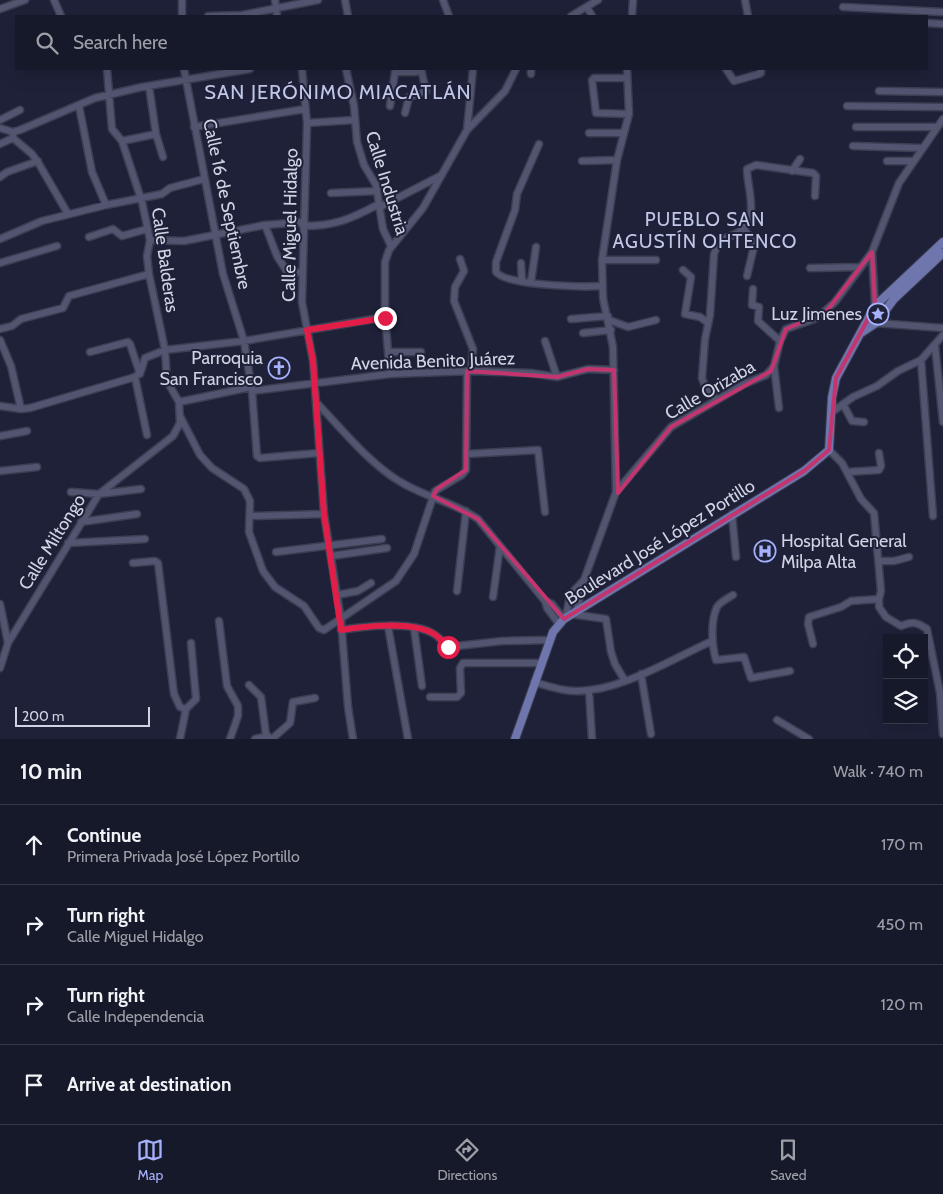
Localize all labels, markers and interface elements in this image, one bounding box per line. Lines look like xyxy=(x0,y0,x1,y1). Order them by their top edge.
search box xyxy=(15,15,928,70)
icon: search xyxy=(33,29,61,57)
text: Search here xyxy=(73,31,167,54)
district label: SAN JERÓNIMO MIACATLÁN xyxy=(204,80,472,104)
street label: Calle 16 de Septiembre xyxy=(198,117,256,291)
street label: Calle Industria xyxy=(361,129,413,238)
street label: Calle Miguel Hidalgo xyxy=(278,148,302,302)
street label: Calle Balderas xyxy=(147,206,183,314)
district label: PUEBLO SAN AGUSTÍN OHTENCO xyxy=(613,208,797,253)
place icon: Luz Jimenes xyxy=(866,302,890,326)
place label: Luz Jimenes xyxy=(771,303,862,325)
route end xyxy=(374,307,397,330)
place label: Parroquia San Francisco xyxy=(159,347,263,390)
street label: Avenida Benito Juárez xyxy=(351,347,516,375)
street label: Calle Orizaba xyxy=(661,355,759,425)
church icon: Parroquia San Francisco xyxy=(267,356,291,380)
street label: Boulevard José López Portillo xyxy=(561,474,759,610)
street label: Calle Miltongo xyxy=(14,490,90,594)
place label: Hospital General Milpa Alta xyxy=(781,530,907,573)
hospital icon: Hospital General Milpa Alta xyxy=(753,539,777,563)
map controls xyxy=(883,634,928,724)
button: locate xyxy=(883,634,928,679)
route start xyxy=(437,636,460,659)
button: layers xyxy=(883,679,928,724)
scale bar xyxy=(15,704,150,727)
text: 200 m xyxy=(22,707,64,725)
text: 10 min xyxy=(20,759,82,784)
text: Walk · 740 m xyxy=(833,762,923,781)
text: Continue xyxy=(67,824,141,847)
icon: ahead xyxy=(20,831,48,859)
text: 170 m xyxy=(881,835,923,854)
text: Primera Privada José López Portillo xyxy=(67,847,300,866)
text: Turn right xyxy=(67,904,145,927)
icon: right xyxy=(20,911,48,939)
text: 450 m xyxy=(876,915,923,934)
text: Calle Miguel Hidalgo xyxy=(67,927,204,946)
text: Turn right xyxy=(67,984,145,1007)
icon: right xyxy=(20,991,48,1019)
text: 120 m xyxy=(881,995,923,1014)
text: Calle Independencia xyxy=(67,1007,204,1026)
icon: arrive xyxy=(20,1071,48,1099)
text: Arrive at destination xyxy=(67,1073,231,1096)
tab: Map xyxy=(136,1136,164,1184)
tab: Directions xyxy=(437,1136,497,1184)
tab: Saved xyxy=(770,1136,807,1184)

